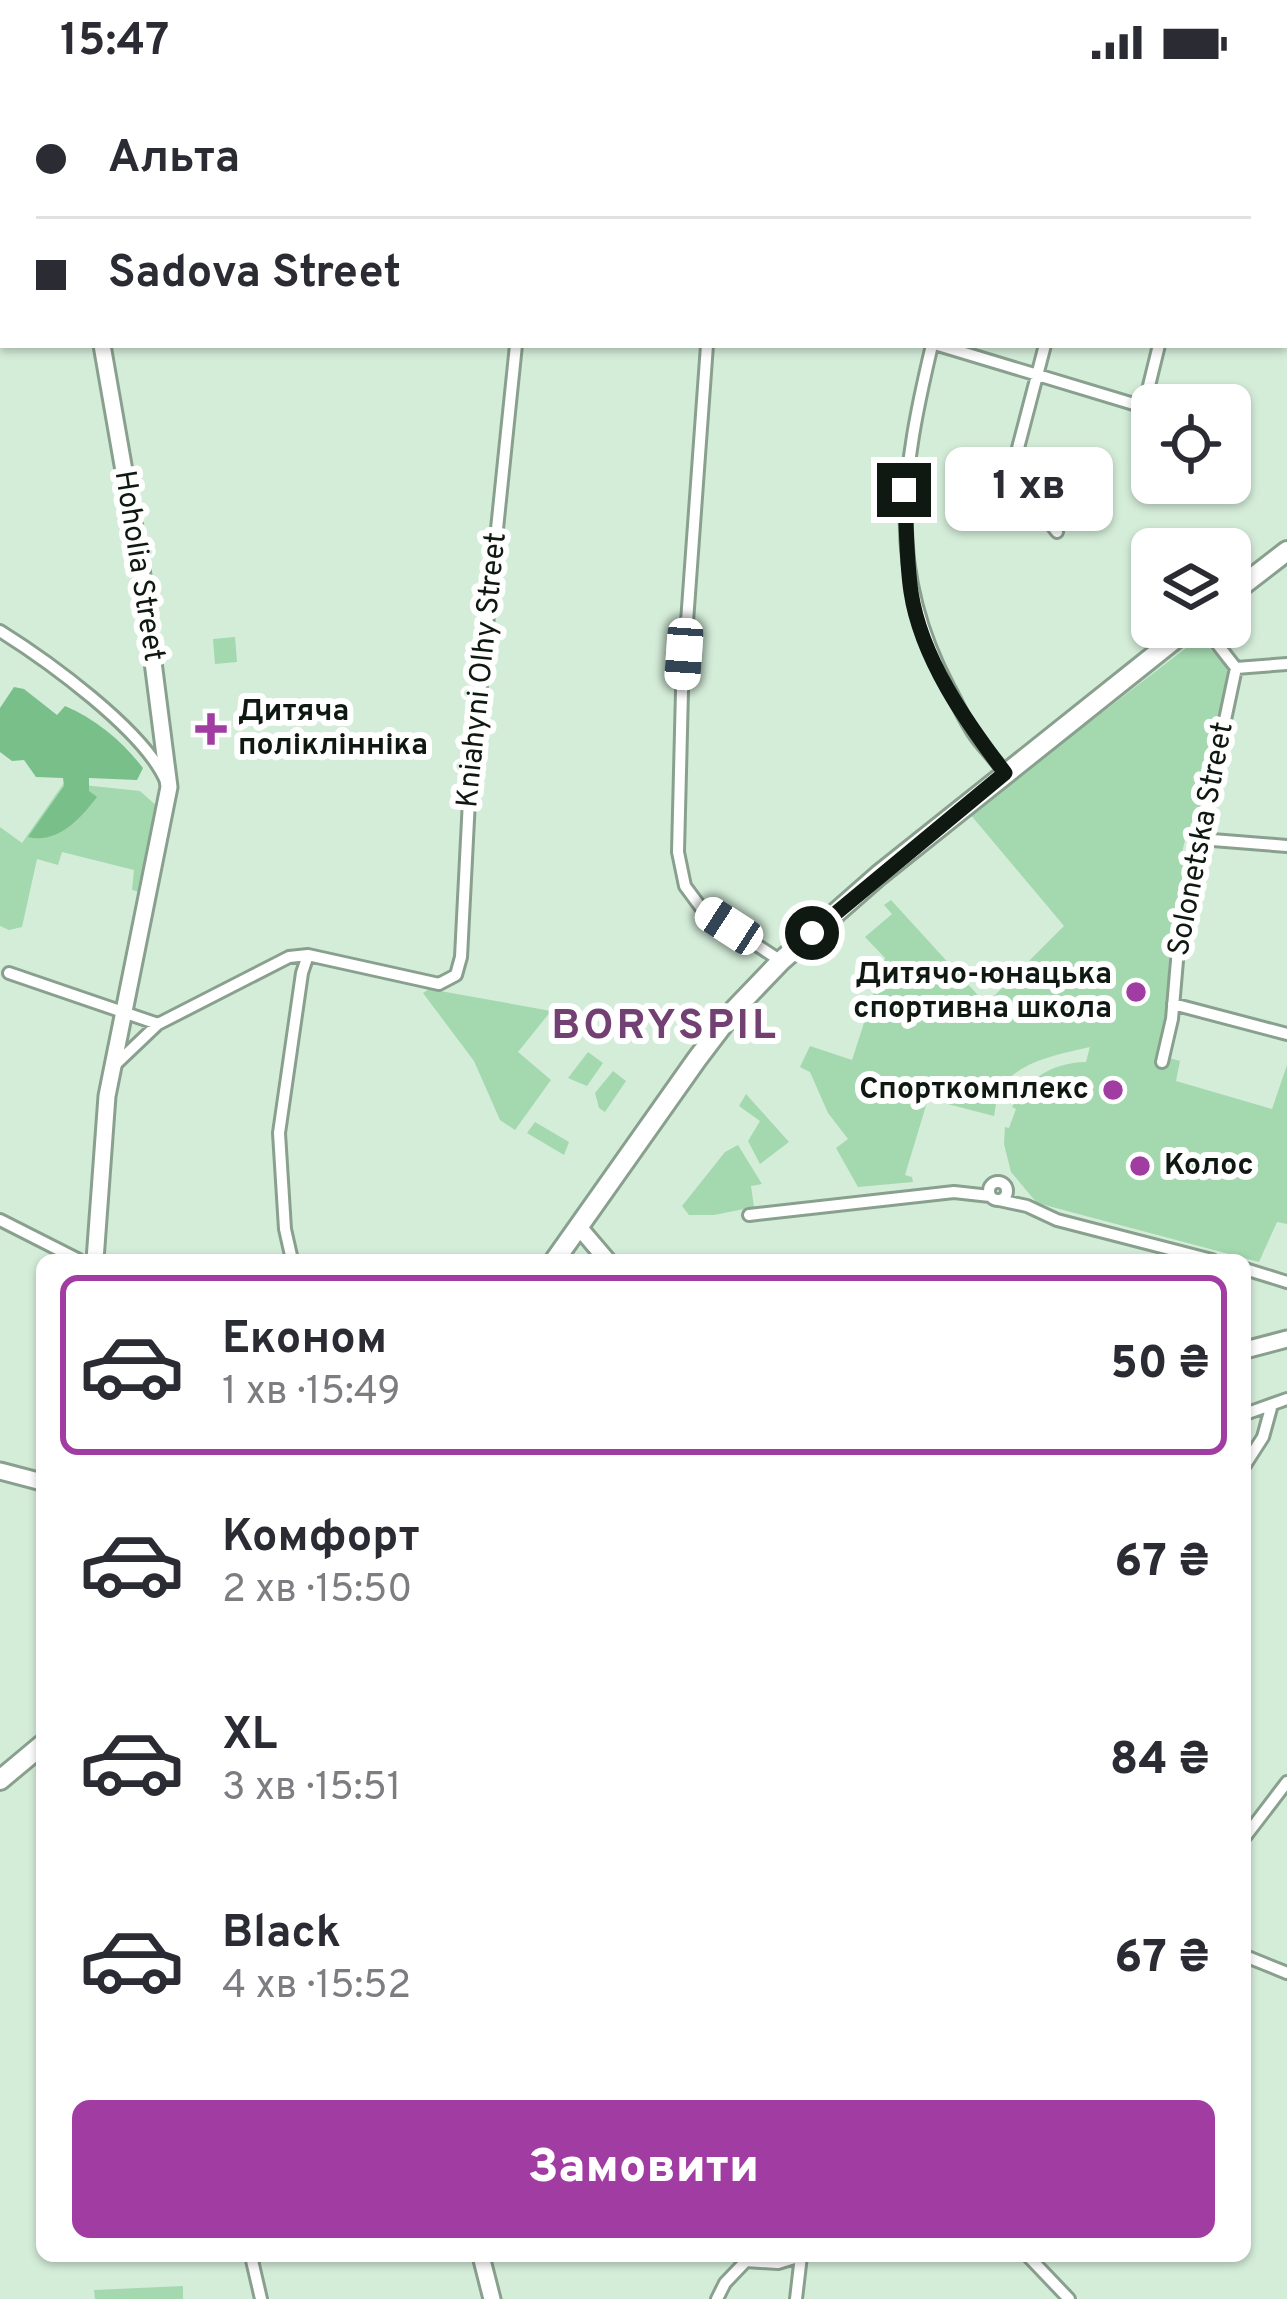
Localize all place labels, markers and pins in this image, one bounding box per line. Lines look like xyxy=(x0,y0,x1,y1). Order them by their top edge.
place label: Дитяча поліклінніка xyxy=(238,694,428,765)
marker: Дитяча поліклінніка xyxy=(195,713,227,745)
place label: Дитячо-юнацька спортивна школа xyxy=(853,957,1112,1028)
marker: Дитячо-юнацька спортивна школа xyxy=(1123,979,1149,1005)
place label: Спорткомплекс xyxy=(859,1072,1089,1109)
marker: Спорткомплекс xyxy=(1100,1077,1126,1103)
place label: Колос xyxy=(1164,1148,1254,1185)
marker: Колос xyxy=(1127,1153,1153,1179)

